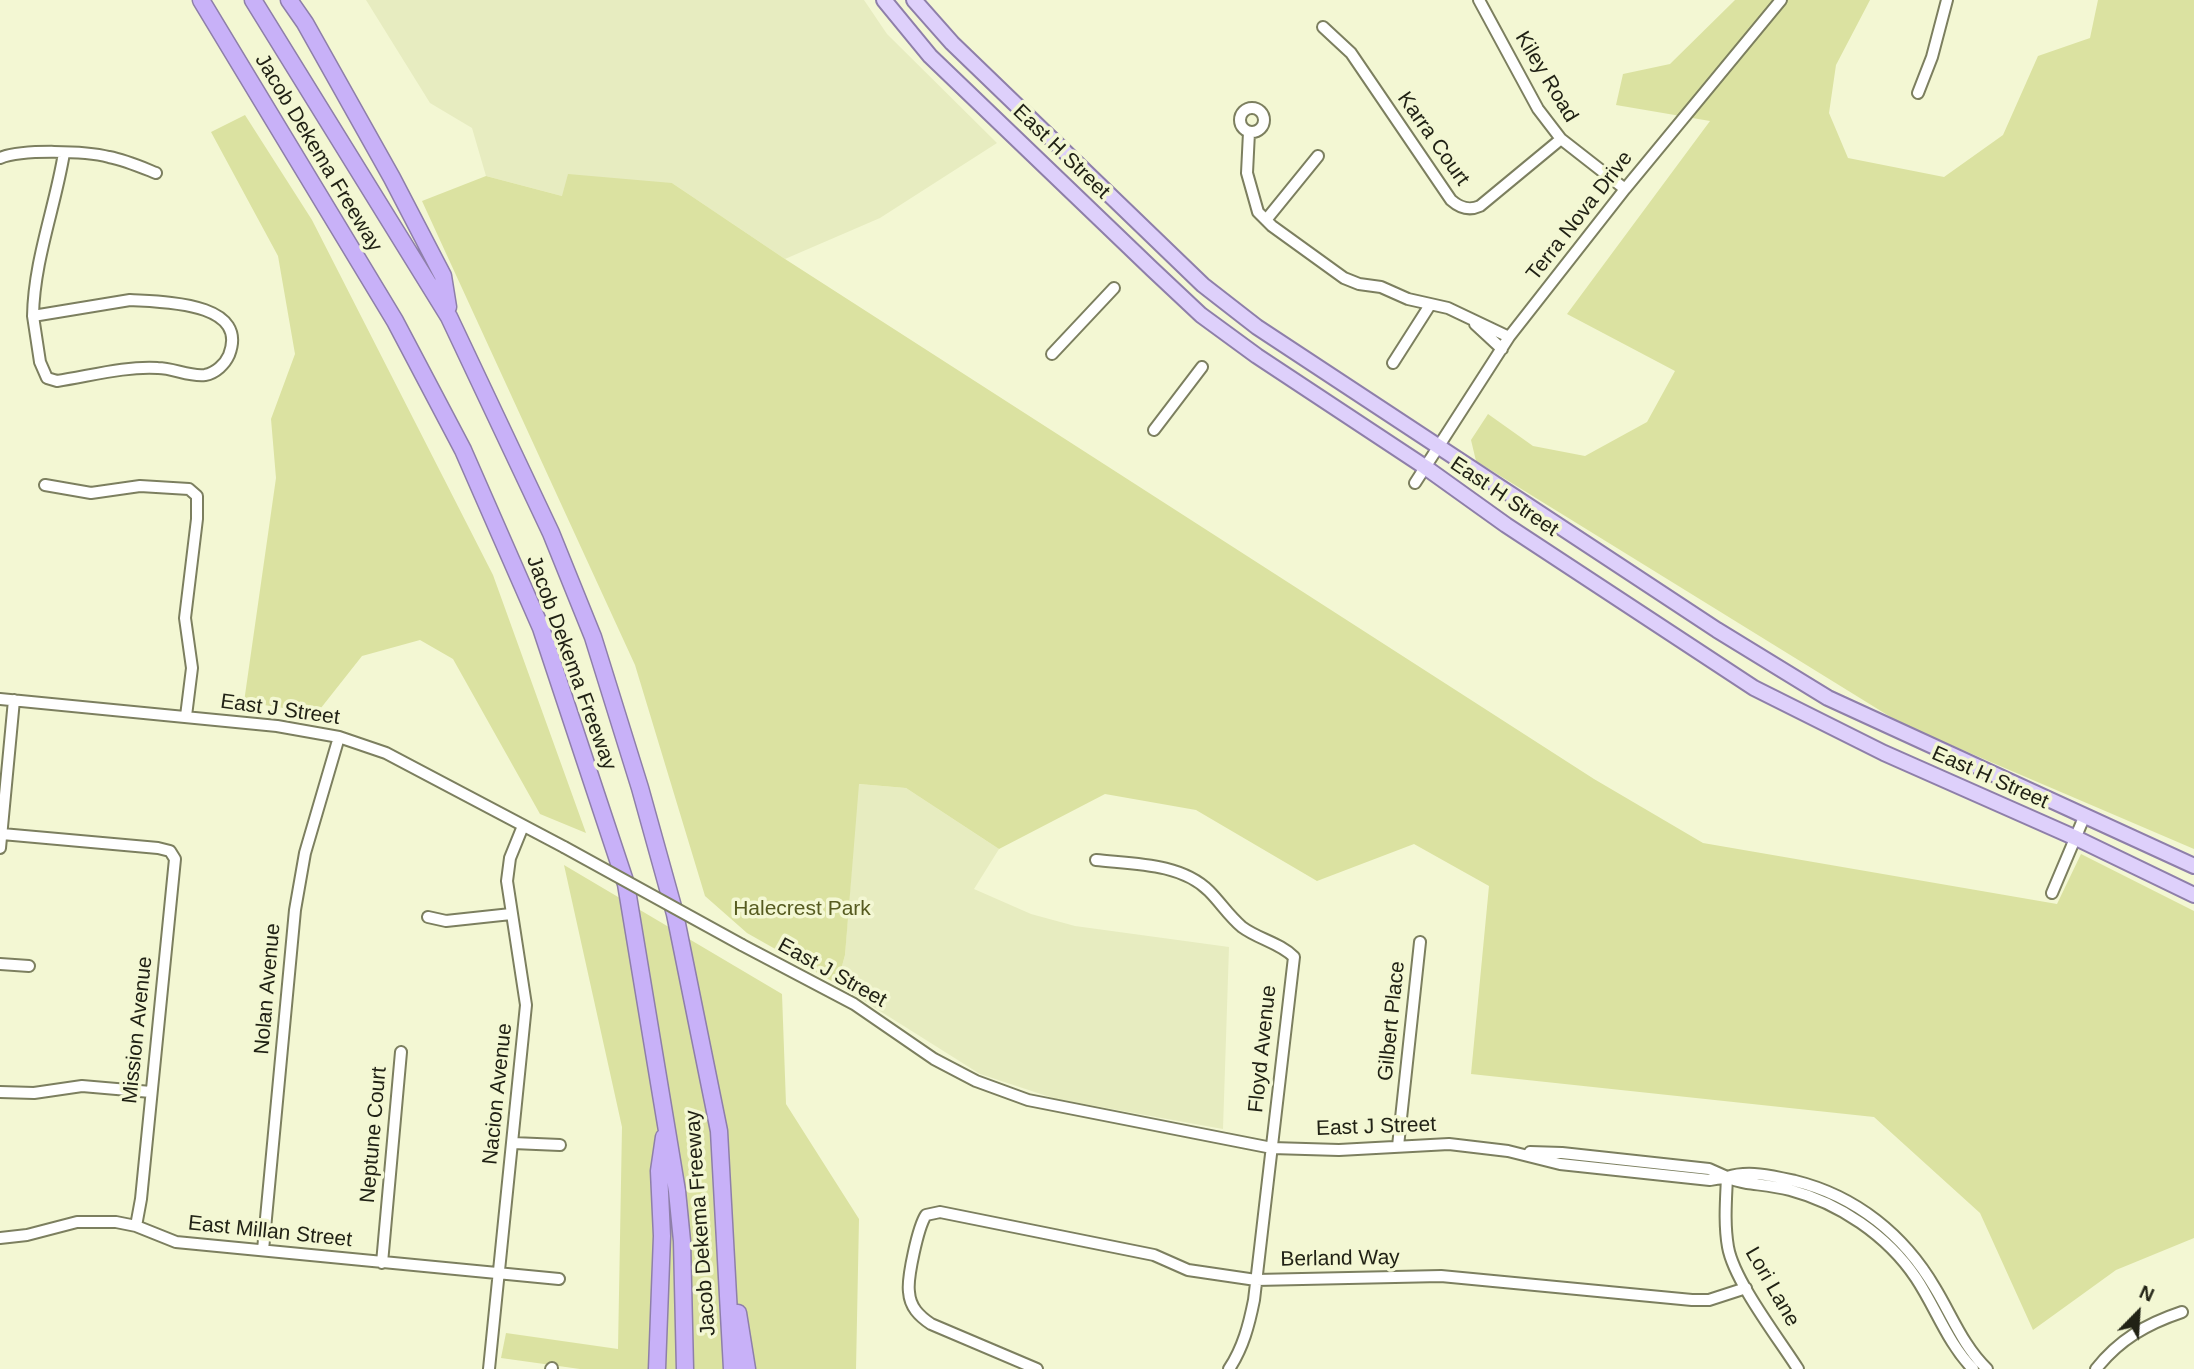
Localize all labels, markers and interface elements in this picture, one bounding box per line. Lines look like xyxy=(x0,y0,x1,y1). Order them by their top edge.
street label: Kiley Road xyxy=(1509,27,1583,127)
street label: Jacob Dekema Freeway xyxy=(249,49,387,257)
street label: Karra Court xyxy=(1392,87,1474,191)
street label: East H Street xyxy=(1007,100,1115,204)
street label: Terra Nova Drive xyxy=(1522,146,1638,286)
street label: East H Street xyxy=(1445,452,1563,542)
street label: Jacob Dekema Freeway xyxy=(520,552,622,774)
street label: East J Street xyxy=(219,689,341,731)
street label: East H Street xyxy=(1928,741,2052,815)
park label: Halecrest Park xyxy=(733,896,871,922)
street label: Nolan Avenue xyxy=(250,922,286,1056)
street label: East J Street xyxy=(773,933,891,1013)
street label: Mission Avenue xyxy=(118,955,158,1105)
street label: Gilbert Place xyxy=(1373,960,1411,1082)
street label: Floyd Avenue xyxy=(1244,984,1282,1114)
street label: Nacion Avenue xyxy=(478,1022,518,1166)
street label: Neptune Court xyxy=(355,1066,393,1204)
street label: Jacob Dekema Freeway xyxy=(681,1109,721,1337)
street label: East J Street xyxy=(1315,1112,1437,1142)
street label: East Millan Street xyxy=(187,1211,353,1253)
street label: Lori Lane xyxy=(1739,1243,1805,1331)
street label: Berland Way xyxy=(1280,1245,1400,1273)
north arrow xyxy=(2103,1278,2173,1348)
text: N xyxy=(2136,1281,2157,1306)

